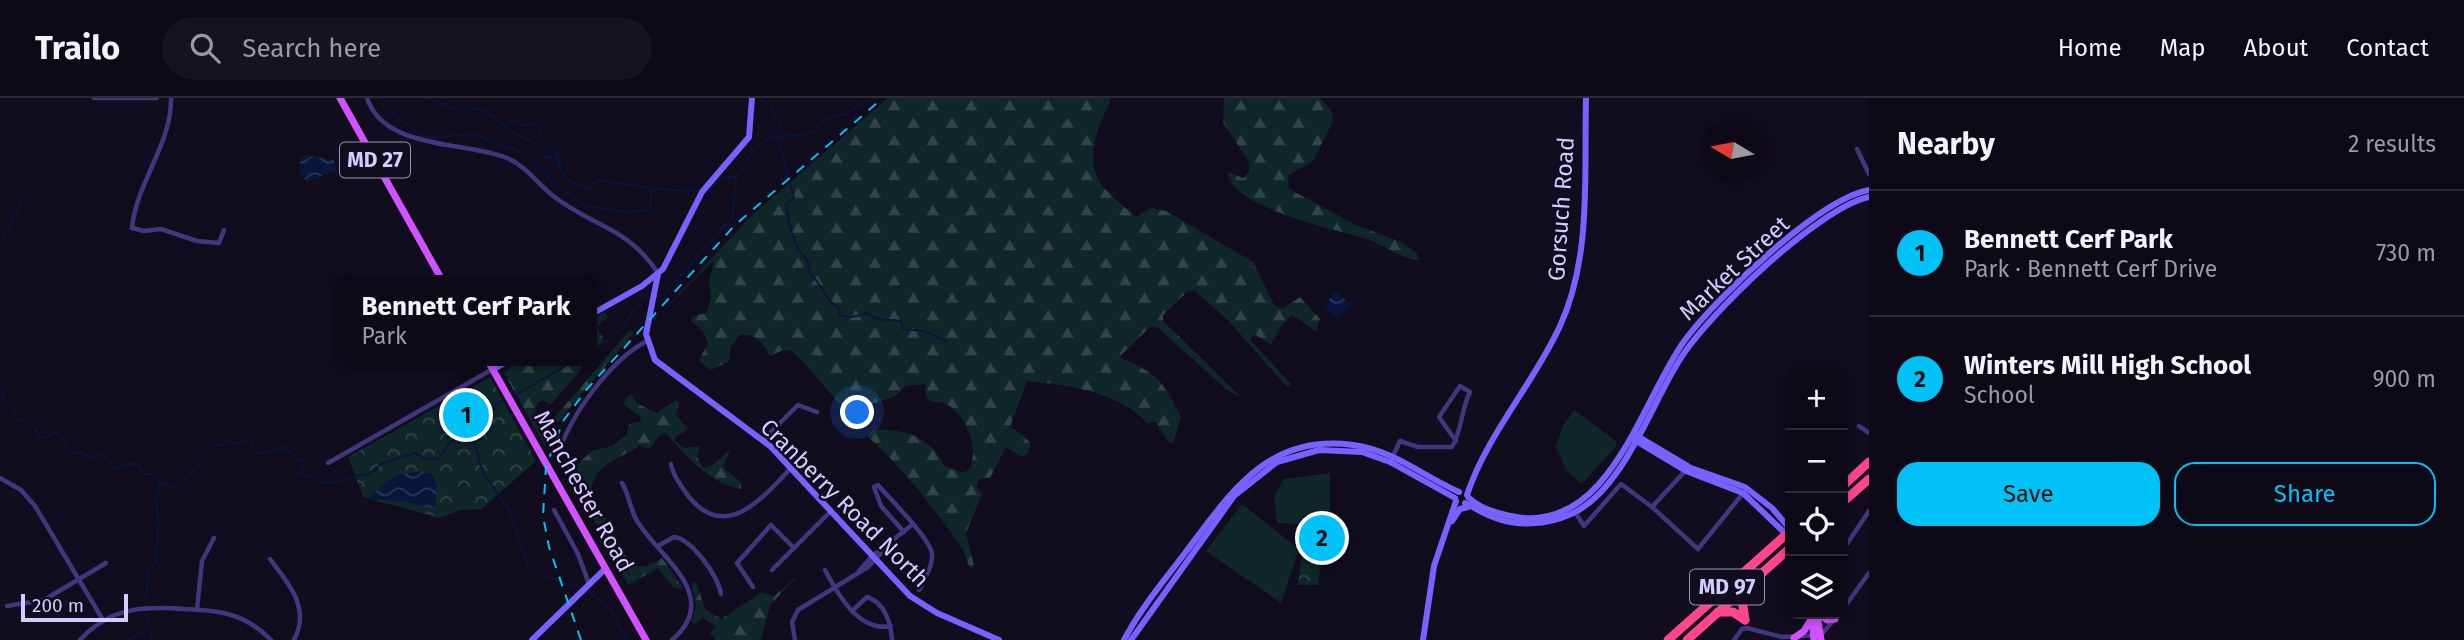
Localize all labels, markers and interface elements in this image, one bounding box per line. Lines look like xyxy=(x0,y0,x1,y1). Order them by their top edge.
search box xyxy=(162,17,652,80)
text: Trailo xyxy=(35,28,120,68)
icon: search xyxy=(186,29,224,67)
text: Search here xyxy=(242,33,381,64)
text: Home xyxy=(2058,34,2122,62)
text: Map xyxy=(2160,34,2206,62)
text: About xyxy=(2244,34,2308,62)
text: Contact xyxy=(2346,34,2429,62)
north arrow xyxy=(1701,119,1764,182)
text: Nearby xyxy=(1897,126,1995,162)
text: 2 results xyxy=(2348,130,2436,158)
street label: Gorsuch Road xyxy=(1542,136,1580,282)
road number: MD 27 xyxy=(340,142,410,178)
street label: Market Street xyxy=(1673,209,1795,326)
text: Bennett Cerf Park xyxy=(1964,224,2173,255)
text: 1 xyxy=(1915,239,1925,267)
text: 730 m xyxy=(2376,239,2436,267)
text: Park · Bennett Cerf Drive xyxy=(1964,255,2217,283)
popup xyxy=(335,275,597,366)
text: Bennett Cerf Park xyxy=(362,291,570,322)
text: Park xyxy=(362,322,407,350)
text: Winters Mill High School xyxy=(1964,350,2251,381)
text: 2 xyxy=(1914,365,1926,393)
text: 900 m xyxy=(2372,365,2436,393)
map controls xyxy=(1785,367,1848,619)
button: + xyxy=(1785,367,1848,430)
text: School xyxy=(1964,381,2035,409)
pin: 1 xyxy=(443,389,489,441)
your location xyxy=(840,395,874,429)
street label: Manchester Road xyxy=(528,405,640,577)
street label: Cranberry Road North xyxy=(755,413,935,593)
button: − xyxy=(1785,430,1848,493)
button: Save xyxy=(1897,462,2160,526)
button: Share xyxy=(2174,462,2436,526)
button: locate xyxy=(1785,493,1848,556)
pin: 2 xyxy=(1299,512,1345,564)
button: layers xyxy=(1785,556,1848,619)
road number: MD 97 xyxy=(1690,570,1764,604)
scale bar xyxy=(21,591,128,623)
text: 200 m xyxy=(32,594,84,617)

